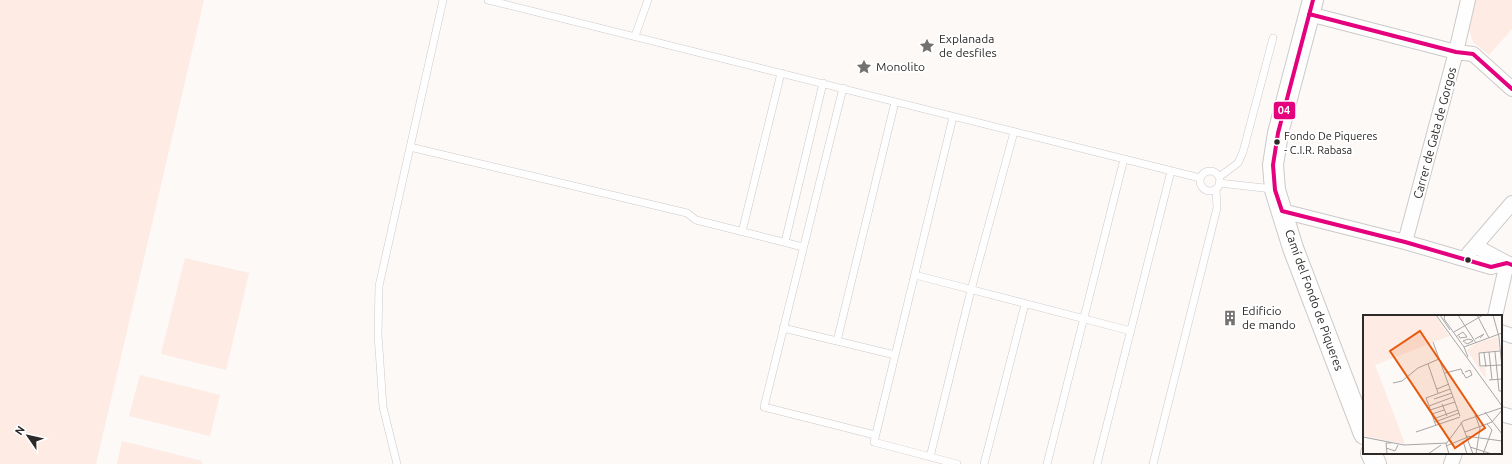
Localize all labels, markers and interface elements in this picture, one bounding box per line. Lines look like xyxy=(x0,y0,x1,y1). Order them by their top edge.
place label: Explanada de desfiles xyxy=(939,32,997,59)
place icon: Explanada de desfiles xyxy=(918,37,936,55)
place icon: Monolito xyxy=(855,58,873,76)
place label: Monolito xyxy=(876,60,925,73)
street label: Carrer de Gata de Gorgos xyxy=(1411,66,1458,200)
line badge: 04 xyxy=(1273,101,1296,120)
text: 04 xyxy=(1278,104,1290,116)
place label: Fondo De Piqueres - C.I.R. Rabasa xyxy=(1284,130,1378,156)
marker: Fondo De Piqueres - C.I.R. Rabasa xyxy=(1272,137,1282,147)
street label: Camí del Fondo de Piqueres xyxy=(1283,227,1346,372)
unlabelled marker xyxy=(1463,255,1473,265)
place label: Edificio de mando xyxy=(1242,304,1296,331)
building icon: Edificio de mando xyxy=(1221,309,1239,327)
inset map xyxy=(1363,315,1502,454)
north arrow xyxy=(8,416,48,456)
text: N xyxy=(12,424,27,437)

